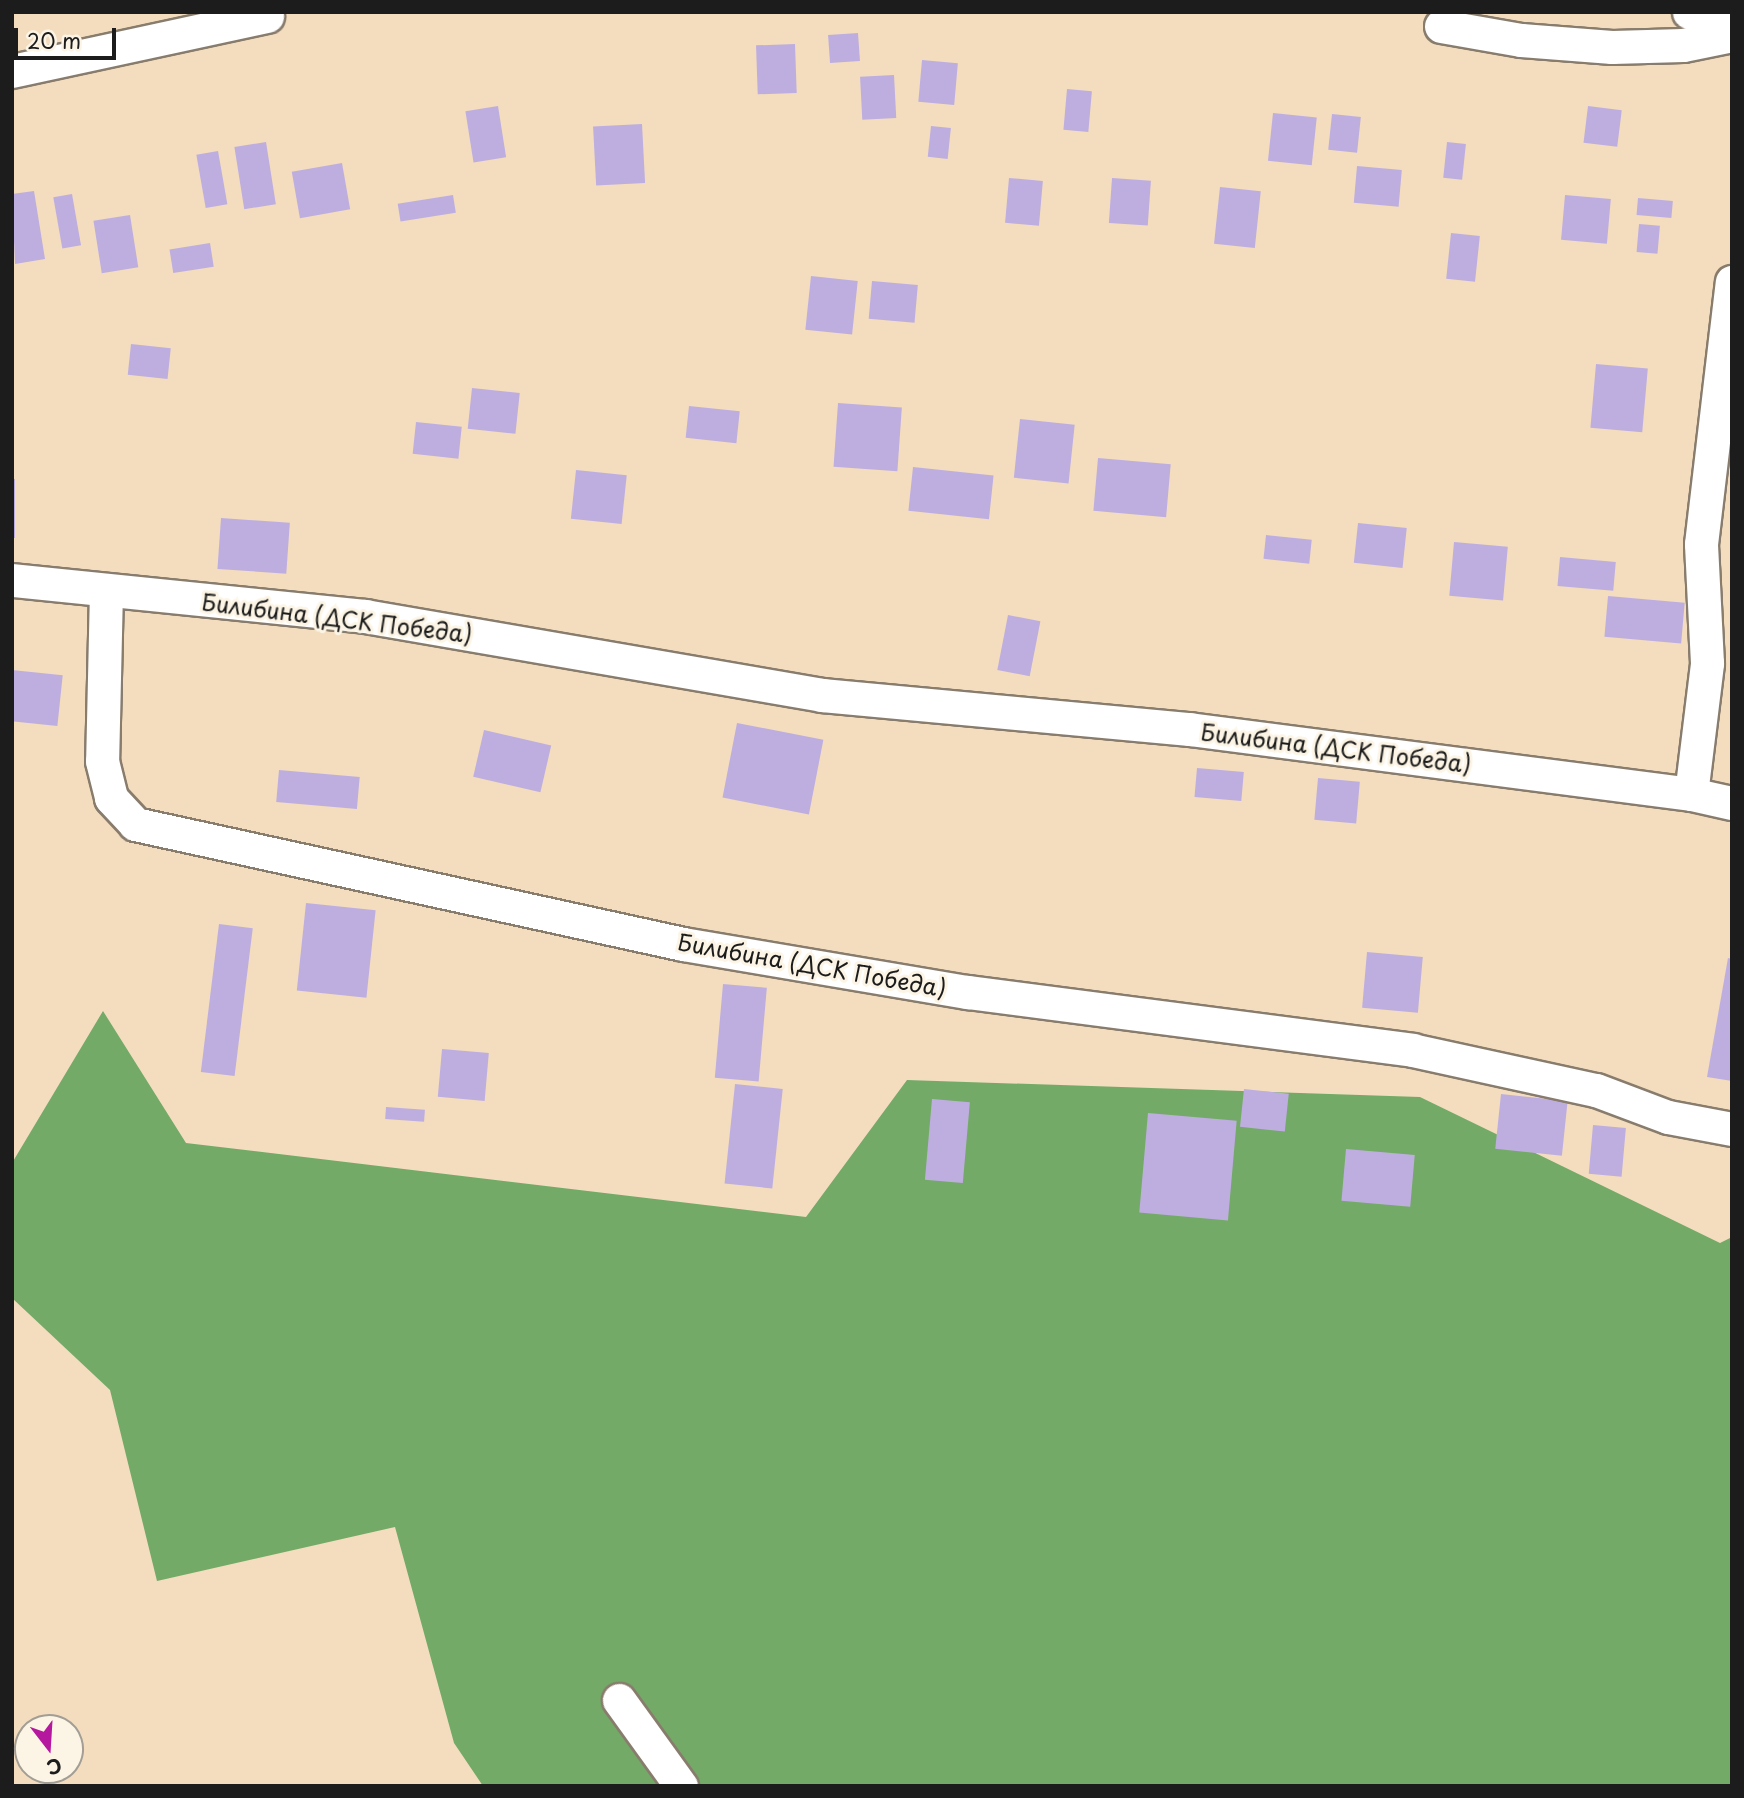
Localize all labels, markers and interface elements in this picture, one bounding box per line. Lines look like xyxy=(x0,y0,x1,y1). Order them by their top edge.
scale bar xyxy=(18,14,119,58)
text: 20 m xyxy=(27,24,81,56)
street label: Билибина (ДСК Победа) xyxy=(199,588,475,648)
street label: Билибина (ДСК Победа) xyxy=(1198,718,1474,778)
street label: Билибина (ДСК Победа) xyxy=(674,927,950,1003)
north arrow xyxy=(14,1714,84,1784)
text: С xyxy=(44,1752,65,1783)

